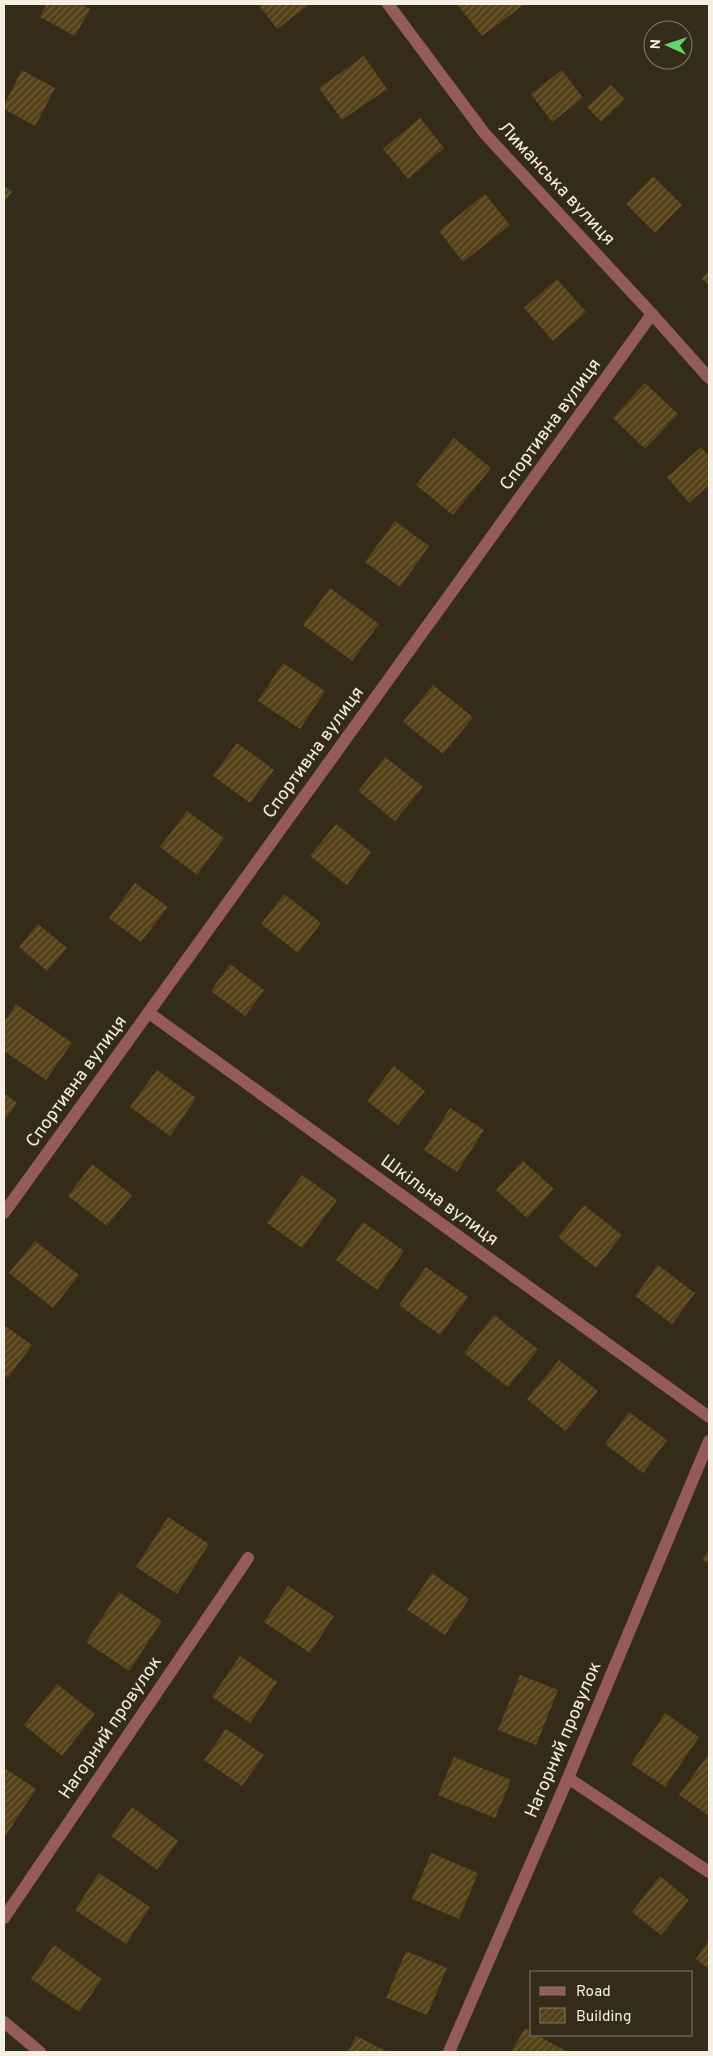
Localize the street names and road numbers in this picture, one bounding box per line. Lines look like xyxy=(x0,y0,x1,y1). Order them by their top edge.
street label: Лиманська вулиця xyxy=(492,117,620,251)
street label: Спортивна вулиця xyxy=(495,354,607,496)
street label: Спортивна вулиця xyxy=(258,682,370,824)
street label: Спортивна вулиця xyxy=(21,1011,133,1153)
street label: Шкільна вулиця xyxy=(375,1150,503,1252)
street label: Нагорний провулок xyxy=(55,1652,167,1804)
street label: Нагорний провулок xyxy=(521,1658,607,1822)

